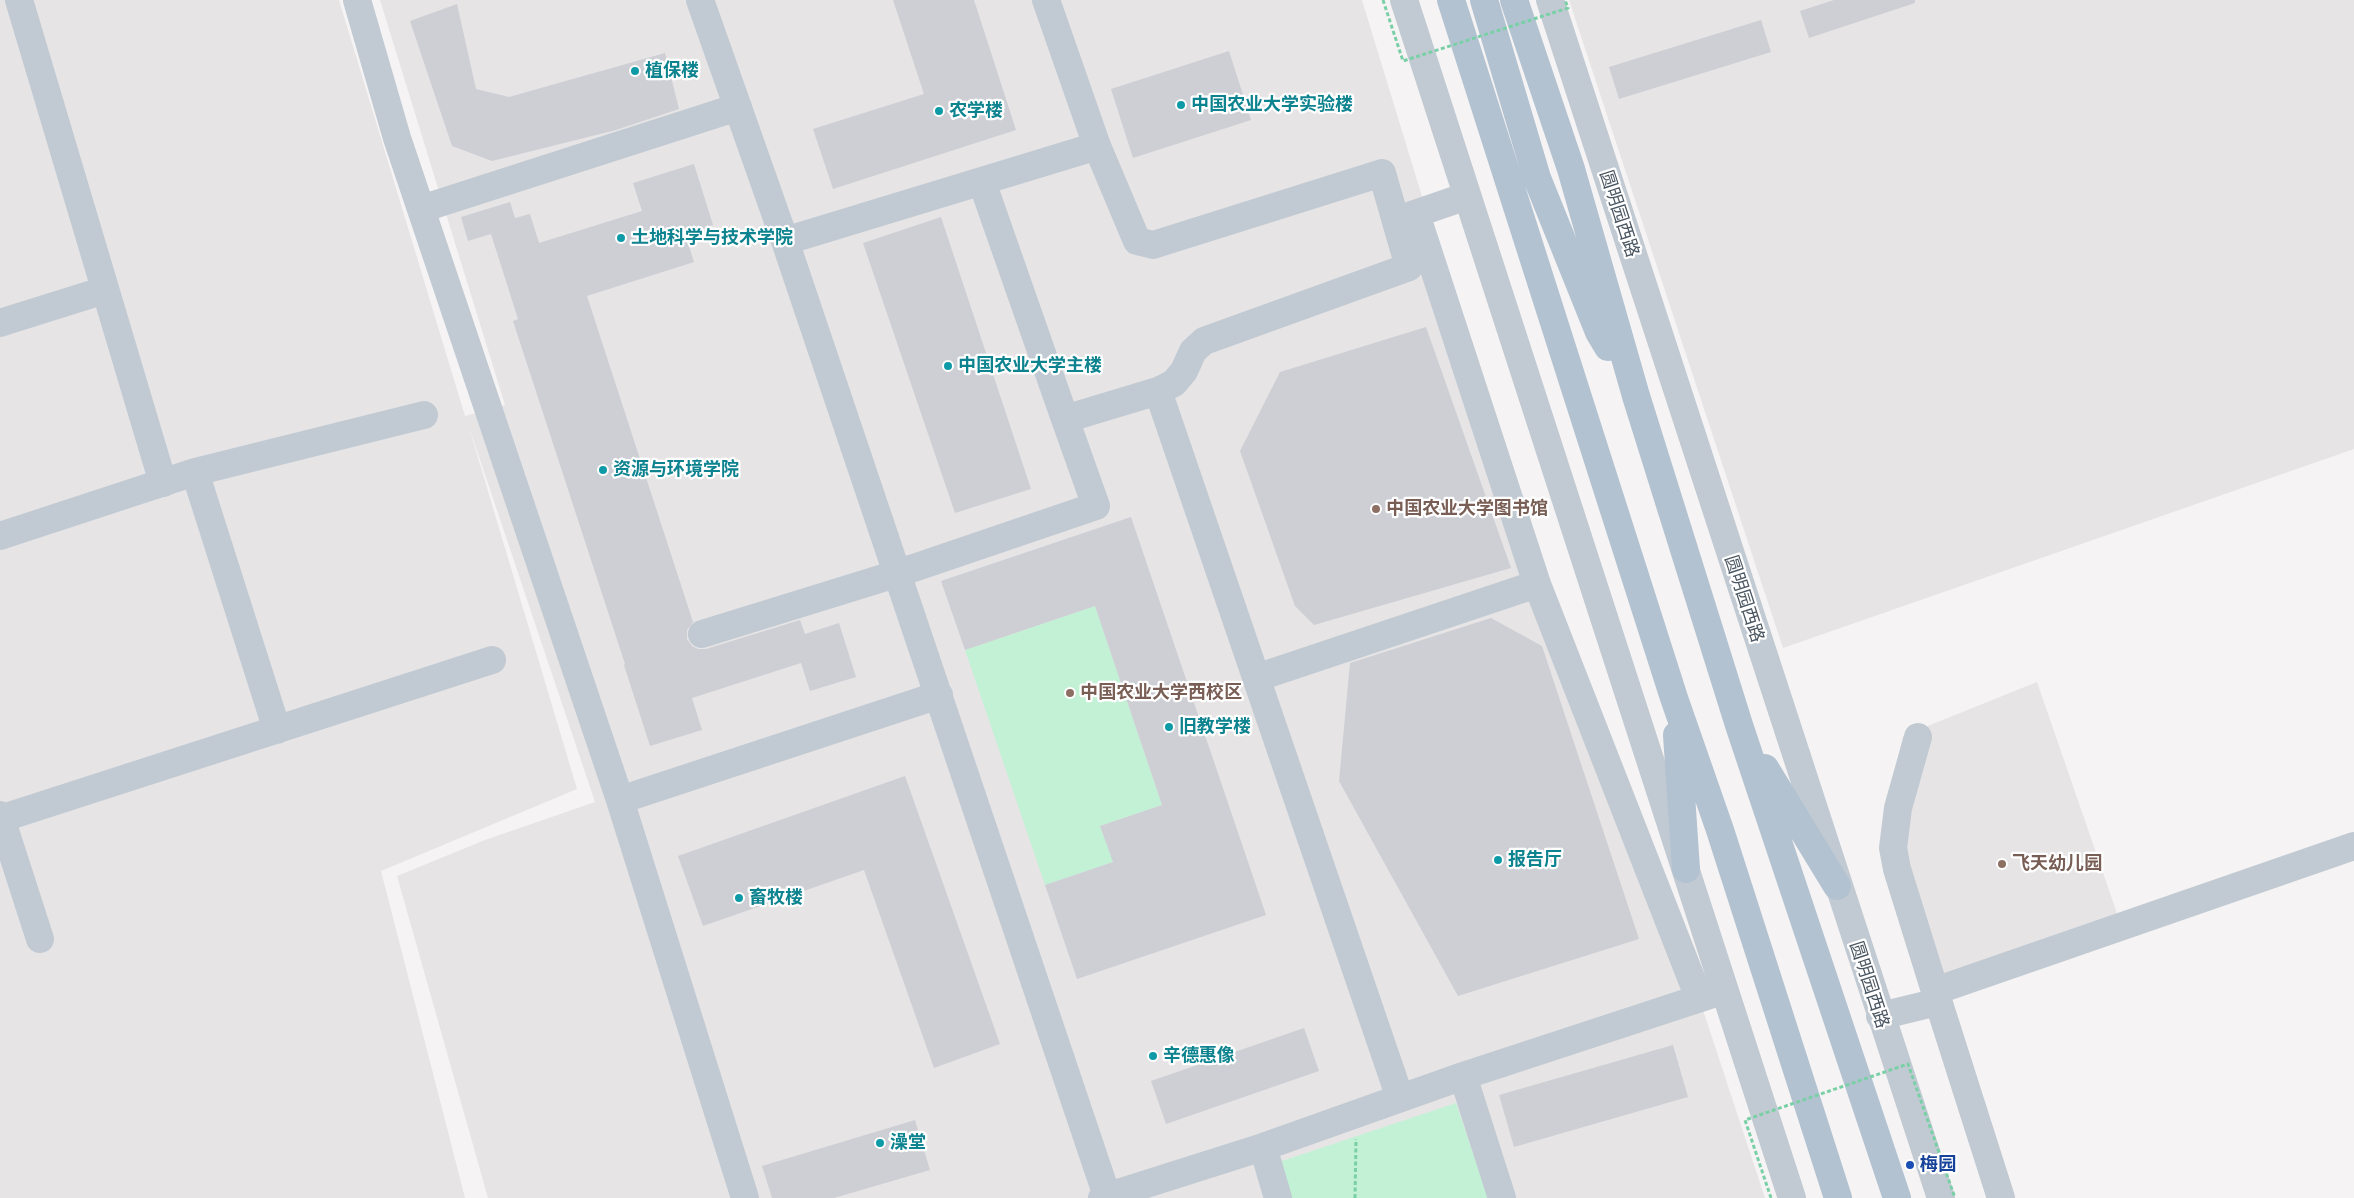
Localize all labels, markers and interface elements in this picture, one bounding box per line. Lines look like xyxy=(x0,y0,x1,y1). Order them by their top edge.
place label: 植保楼 xyxy=(645,60,699,82)
marker: 植保楼 xyxy=(629,65,641,77)
place label: 中国农业大学实验楼 xyxy=(1191,94,1353,116)
marker: 中国农业大学实验楼 xyxy=(1175,99,1187,111)
place label: 农学楼 xyxy=(949,100,1003,122)
marker: 农学楼 xyxy=(933,105,945,117)
street label: 圆明园西路 xyxy=(1595,168,1643,260)
place label: 土地科学与技术学院 xyxy=(631,227,793,249)
marker: 土地科学与技术学院 xyxy=(615,232,627,244)
place label: 中国农业大学主楼 xyxy=(958,355,1102,377)
marker: 中国农业大学主楼 xyxy=(942,360,954,372)
place label: 资源与环境学院 xyxy=(613,459,739,481)
marker: 资源与环境学院 xyxy=(597,464,609,476)
place label: 中国农业大学图书馆 xyxy=(1386,498,1548,520)
marker: 中国农业大学图书馆 xyxy=(1370,503,1382,515)
street label: 圆明园西路 xyxy=(1720,553,1768,645)
place label: 中国农业大学西校区 xyxy=(1080,682,1242,704)
marker: 中国农业大学西校区 xyxy=(1064,687,1076,699)
place label: 旧教学楼 xyxy=(1179,716,1251,738)
marker: 旧教学楼 xyxy=(1163,721,1175,733)
place label: 报告厅 xyxy=(1508,849,1562,871)
place label: 飞天幼儿园 xyxy=(2012,853,2102,875)
marker: 报告厅 xyxy=(1492,854,1504,866)
marker: 飞天幼儿园 xyxy=(1996,858,2008,870)
place label: 畜牧楼 xyxy=(749,887,803,909)
marker: 畜牧楼 xyxy=(733,892,745,904)
street label: 圆明园西路 xyxy=(1845,939,1893,1031)
place label: 辛德惠像 xyxy=(1163,1045,1235,1067)
marker: 辛德惠像 xyxy=(1147,1050,1159,1062)
place label: 澡堂 xyxy=(890,1132,926,1154)
marker: 澡堂 xyxy=(874,1137,886,1149)
place label: 梅园 xyxy=(1920,1154,1956,1176)
marker: 梅园 xyxy=(1904,1159,1916,1171)

